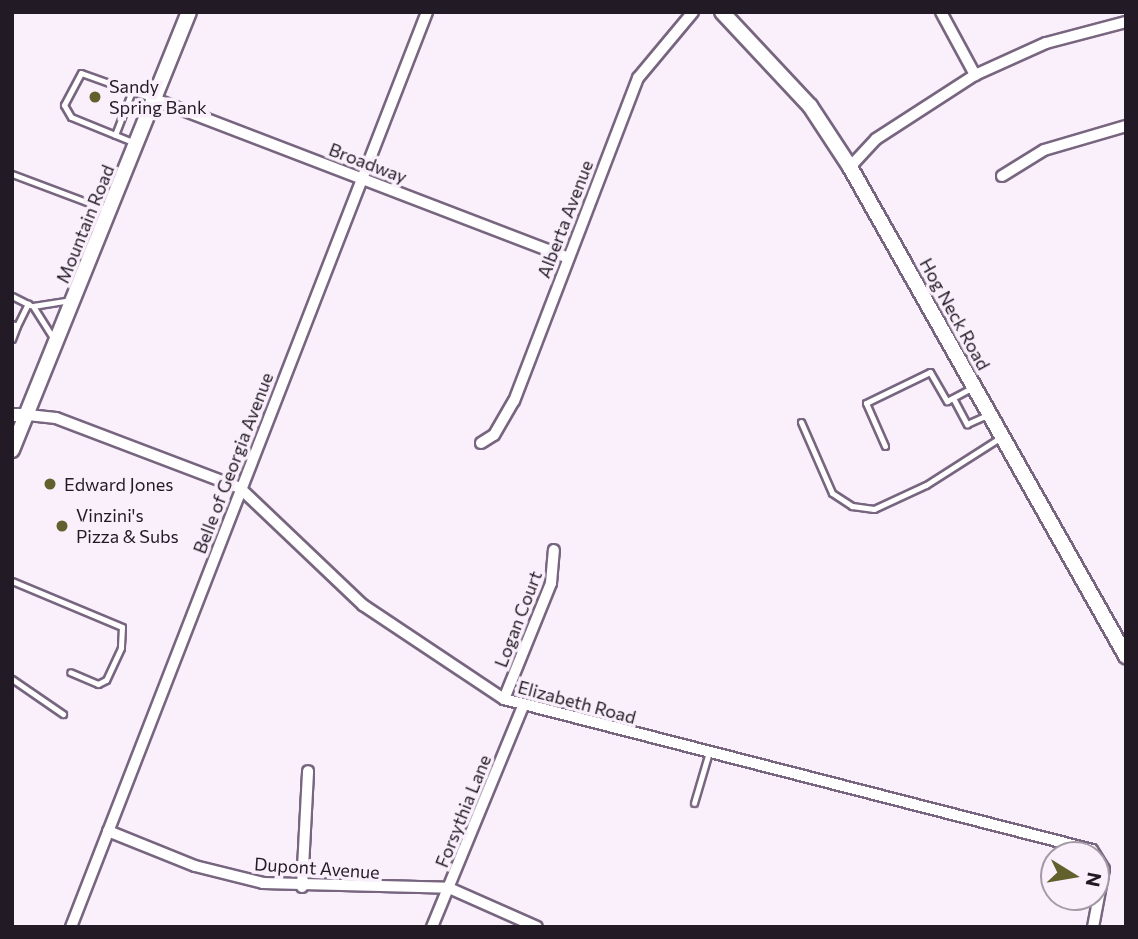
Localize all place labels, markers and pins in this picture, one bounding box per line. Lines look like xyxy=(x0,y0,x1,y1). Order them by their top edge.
place label: Sandy Spring Bank xyxy=(109,76,207,119)
marker: Sandy Spring Bank xyxy=(87,89,103,105)
place label: Edward Jones xyxy=(64,473,173,495)
marker: Edward Jones xyxy=(42,476,58,492)
place label: Vinzini's Pizza & Subs xyxy=(76,505,179,548)
marker: Vinzini's Pizza & Subs xyxy=(54,518,70,534)

